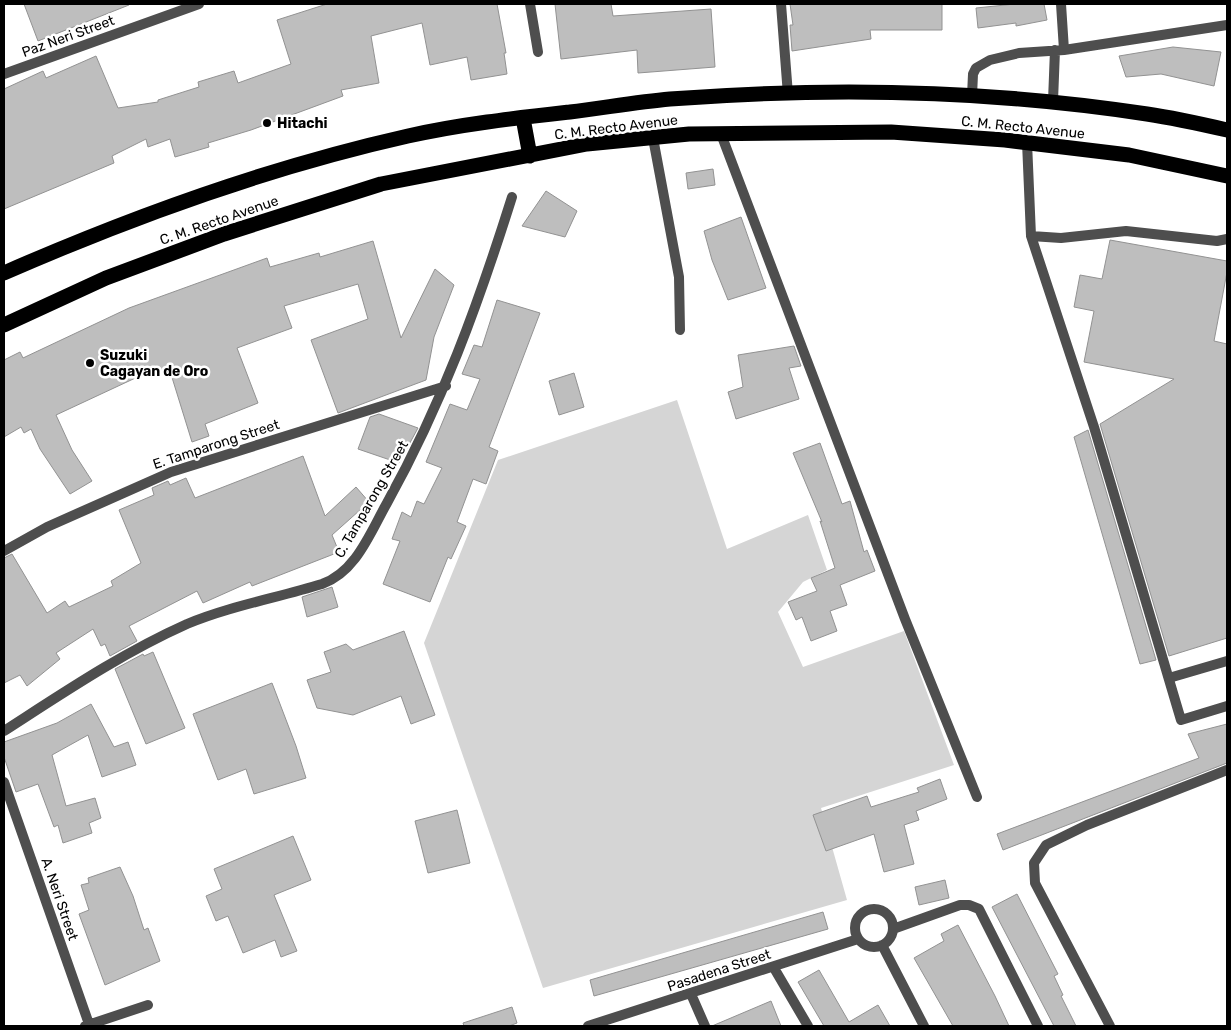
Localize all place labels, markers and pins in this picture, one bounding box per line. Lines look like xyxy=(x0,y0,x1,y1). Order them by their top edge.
place label: Hitachi xyxy=(277,115,328,132)
marker: Hitachi xyxy=(261,117,273,129)
place label: Suzuki Cagayan de Oro xyxy=(100,347,208,380)
marker: Suzuki Cagayan de Oro xyxy=(84,357,96,369)

